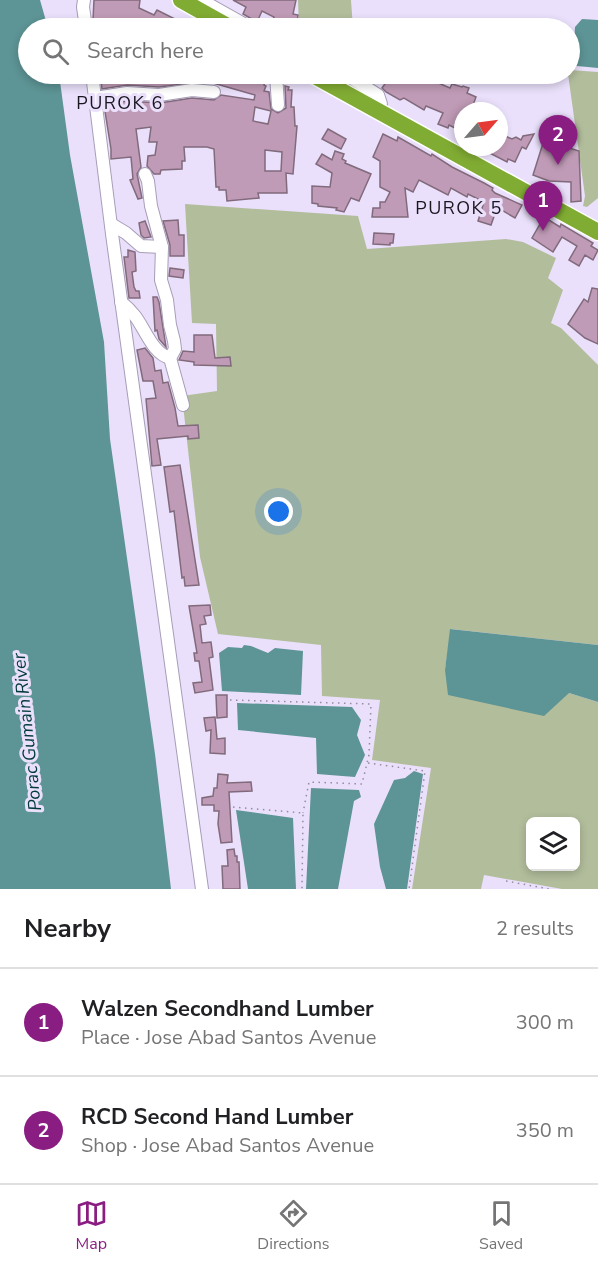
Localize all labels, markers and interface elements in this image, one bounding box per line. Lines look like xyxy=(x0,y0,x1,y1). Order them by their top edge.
search box xyxy=(18,18,580,84)
icon: search xyxy=(39,35,72,68)
text: Search here xyxy=(87,36,204,66)
district label: PUROK 6 xyxy=(76,91,164,115)
north arrow xyxy=(454,102,508,156)
pin: 2 xyxy=(538,116,578,165)
pin: 1 xyxy=(524,182,562,231)
district label: PUROK 5 xyxy=(415,196,503,220)
your location xyxy=(264,497,293,526)
water label: Porac Gumain River xyxy=(7,651,47,812)
map controls xyxy=(526,817,580,871)
button: layers xyxy=(526,817,580,871)
text: Nearby xyxy=(24,911,111,946)
text: 2 results xyxy=(496,915,574,942)
text: Walzen Secondhand Lumber xyxy=(81,994,374,1024)
text: 1 xyxy=(38,1009,50,1036)
text: 300 m xyxy=(516,1009,574,1036)
text: Place · Jose Abad Santos Avenue xyxy=(81,1024,376,1051)
text: RCD Second Hand Lumber xyxy=(81,1102,353,1132)
text: 2 xyxy=(38,1117,50,1144)
text: 350 m xyxy=(516,1117,574,1144)
text: Shop · Jose Abad Santos Avenue xyxy=(81,1132,374,1159)
tab: Map xyxy=(75,1197,108,1255)
tab: Directions xyxy=(257,1197,329,1255)
tab: Saved xyxy=(479,1197,523,1255)

